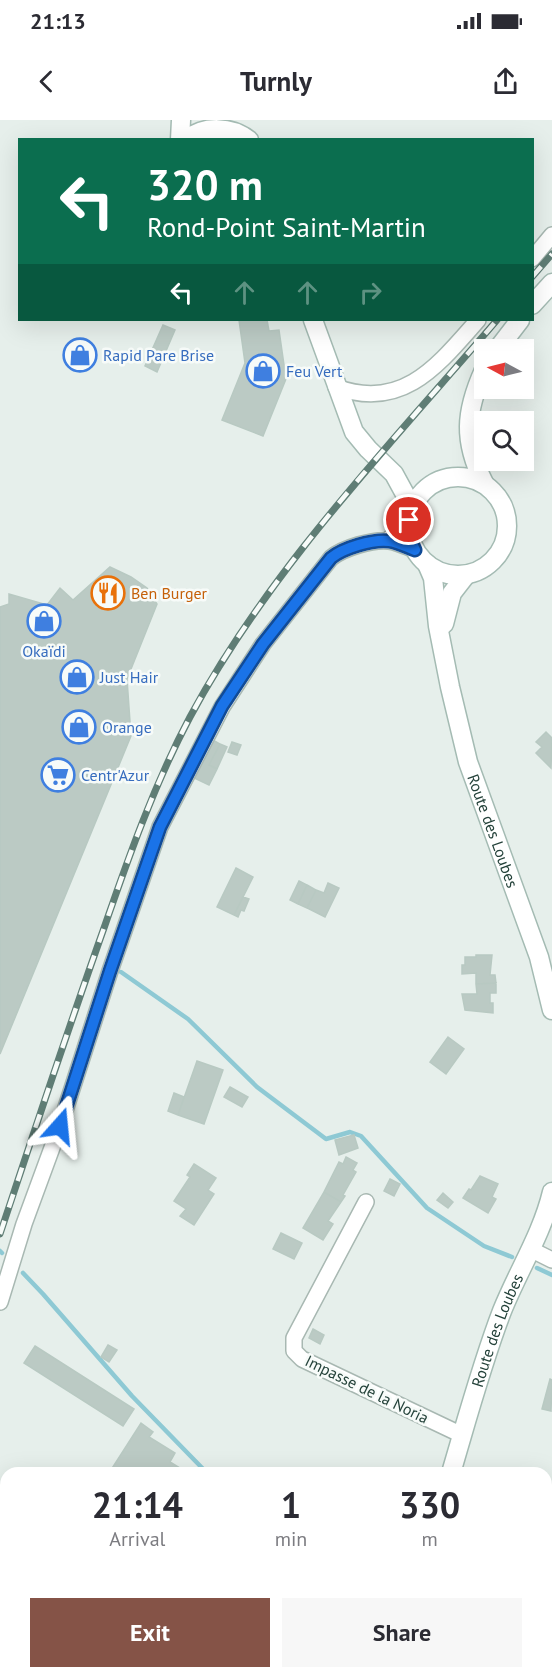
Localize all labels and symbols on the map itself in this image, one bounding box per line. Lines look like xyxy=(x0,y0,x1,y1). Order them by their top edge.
shop icon: Rapid Pare Brise xyxy=(62,337,98,373)
north arrow xyxy=(474,339,534,399)
place label: Rapid Pare Brise xyxy=(103,345,214,365)
shop icon: Feu Vert xyxy=(245,353,281,389)
place label: Feu Vert xyxy=(286,361,343,381)
pin xyxy=(383,494,434,545)
restaurant icon: Ben Burger xyxy=(90,575,126,611)
place label: Ben Burger xyxy=(131,583,208,603)
shop icon: Okaïdi xyxy=(26,603,62,639)
place label: Okaïdi xyxy=(22,641,66,661)
shop icon: Just Hair xyxy=(59,659,95,695)
place label: Just Hair xyxy=(99,667,159,687)
shop icon: Orange xyxy=(61,709,97,745)
place label: Orange xyxy=(102,717,152,737)
supermarket icon: Centr'Azur xyxy=(40,757,76,793)
place label: Centr'Azur xyxy=(81,765,150,785)
street label: Route des Loubes xyxy=(463,771,523,891)
position arrow xyxy=(28,1094,92,1158)
street label: Route des Loubes xyxy=(467,1270,528,1389)
street label: Impasse de la Noria xyxy=(302,1350,432,1428)

